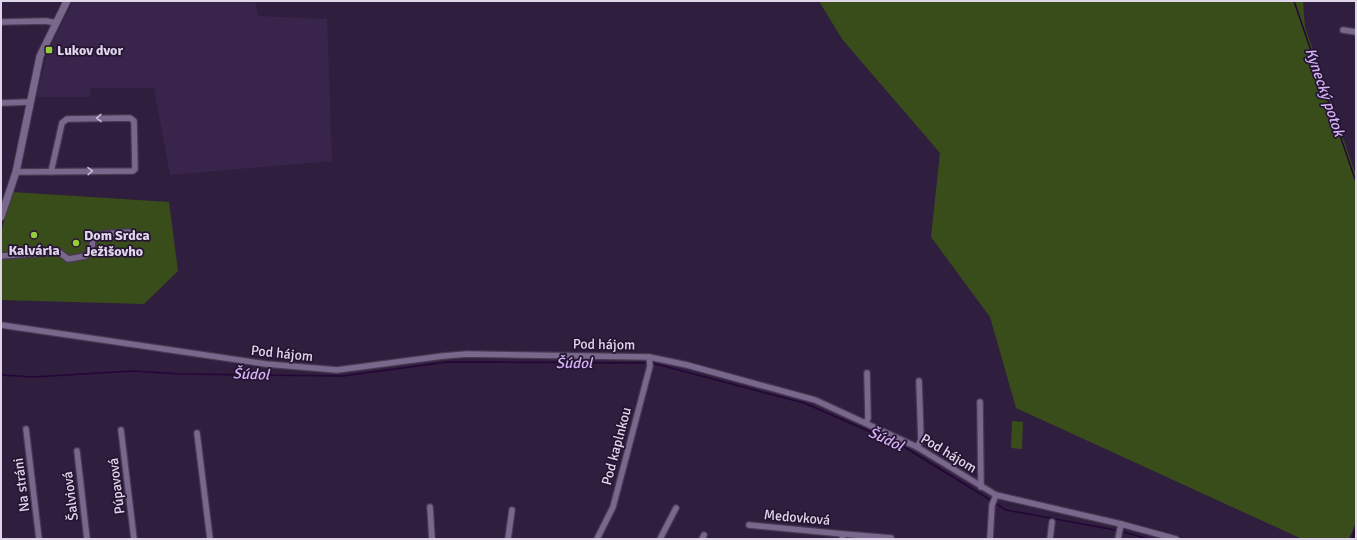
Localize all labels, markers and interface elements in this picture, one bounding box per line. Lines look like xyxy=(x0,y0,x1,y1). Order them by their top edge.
place label: Lukov dvor xyxy=(57,42,123,59)
marker: Lukov dvor xyxy=(44,45,54,55)
water label: Kynecký potok xyxy=(1301,45,1349,140)
one-way arrow xyxy=(96,114,102,122)
one-way arrow xyxy=(87,167,93,175)
place label: Dom Srdca Ježišovho xyxy=(84,227,150,260)
marker: Kalvária xyxy=(29,230,39,240)
marker: Dom Srdca Ježišovho xyxy=(71,238,81,248)
place label: Kalvária xyxy=(8,242,60,259)
street label: Pod hájom xyxy=(573,335,635,354)
street label: Pod hájom xyxy=(250,342,314,365)
water label: Šúdol xyxy=(556,354,594,372)
water label: Šúdol xyxy=(232,364,271,384)
street label: Pod kaplnkou xyxy=(598,405,635,487)
water label: Šúdol xyxy=(866,423,908,456)
street label: Pod hájom xyxy=(918,430,980,477)
street label: Na stráni xyxy=(10,457,33,513)
street label: Púpavová xyxy=(105,457,128,515)
street label: Šalviová xyxy=(59,470,82,522)
street label: Medovková xyxy=(763,506,831,529)

